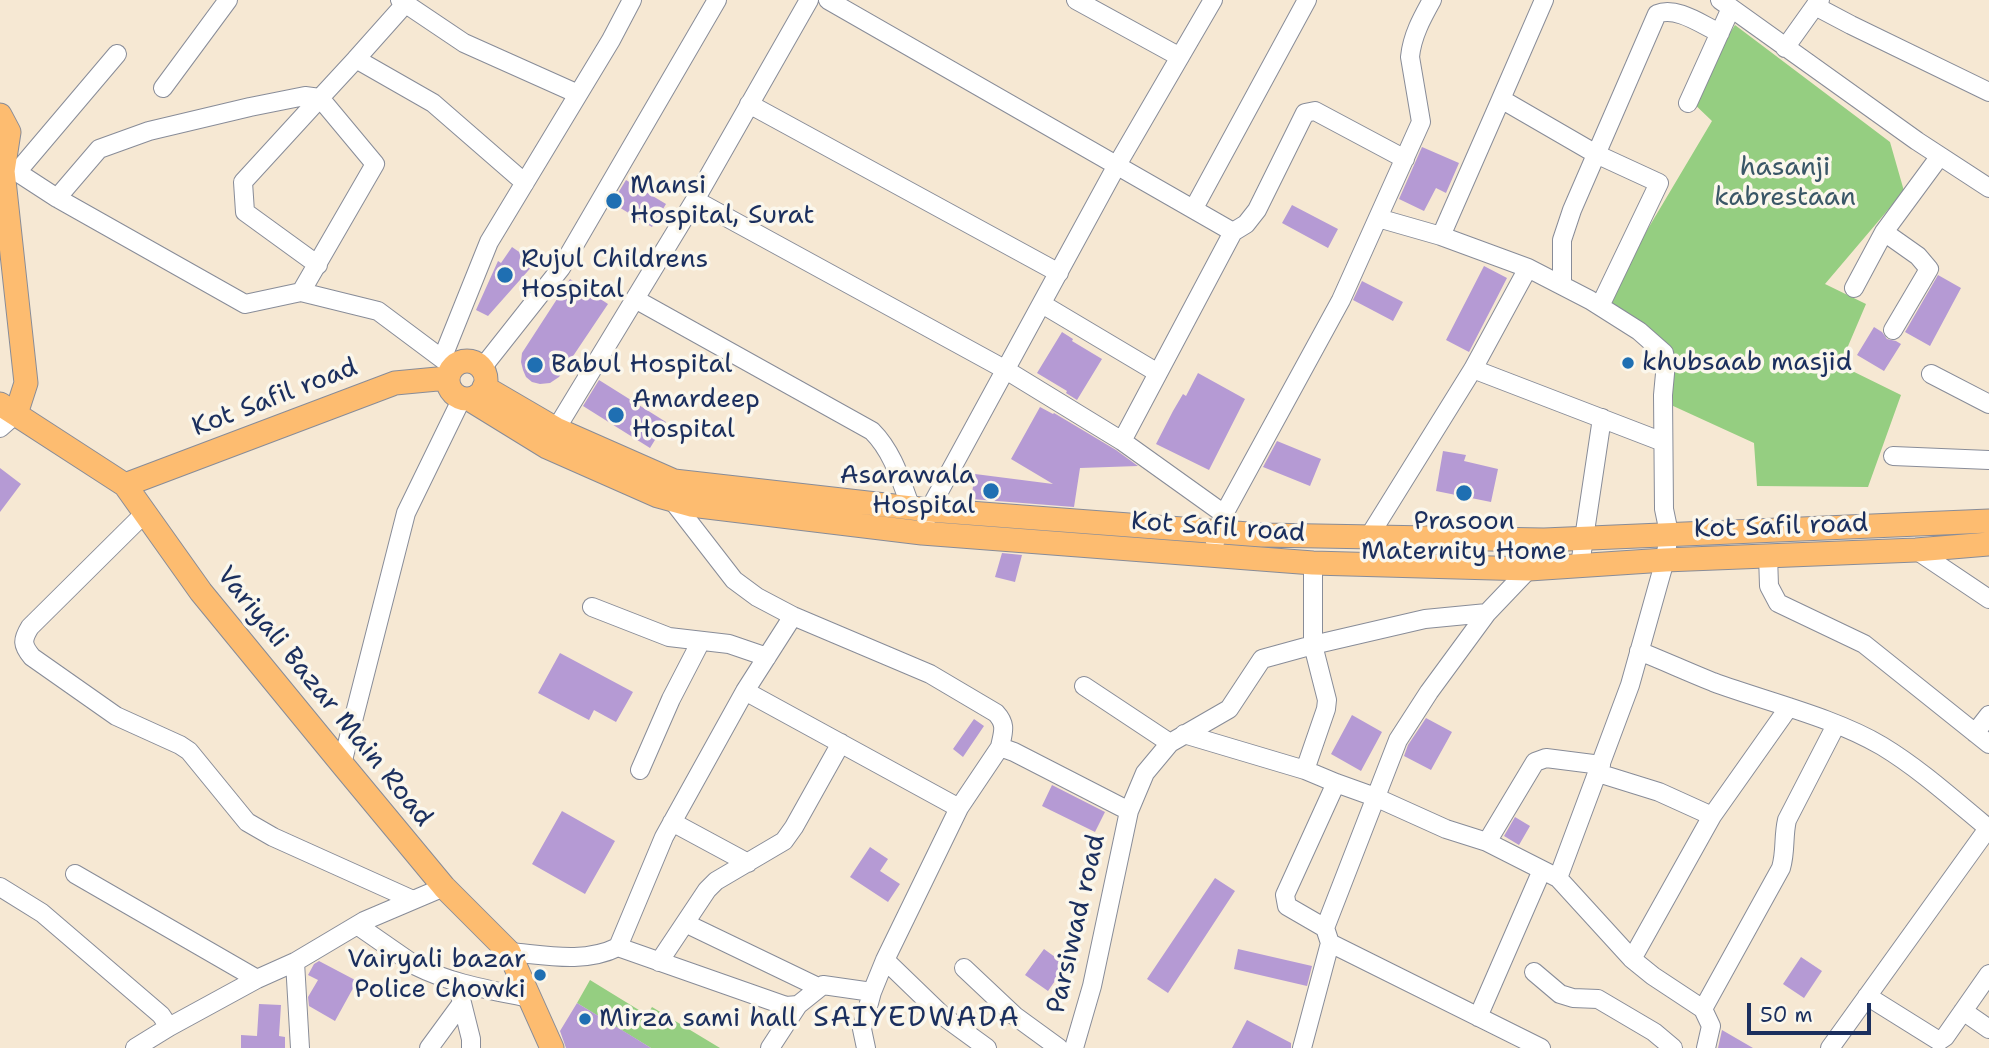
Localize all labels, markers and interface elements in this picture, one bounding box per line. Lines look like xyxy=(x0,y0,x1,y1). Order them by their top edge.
park label: hasanji kabrestaan xyxy=(1714,152,1856,214)
place label: Mansi Hospital, Surat xyxy=(630,170,815,232)
marker: Mansi Hospital, Surat xyxy=(604,191,624,211)
place label: Rujul Childrens Hospital xyxy=(521,244,708,306)
marker: Rujul Childrens Hospital xyxy=(495,265,515,285)
place label: khubsaab masjid xyxy=(1642,347,1852,379)
place label: Babul Hospital xyxy=(551,349,732,381)
street label: Kot Safil road xyxy=(188,352,362,444)
marker: Babul Hospital xyxy=(525,355,545,375)
marker: khubsaab masjid xyxy=(1620,355,1636,371)
place label: Amardeep Hospital xyxy=(632,384,760,446)
marker: Amardeep Hospital xyxy=(606,405,626,425)
place label: Asarawala Hospital xyxy=(840,460,975,522)
marker: Asarawala Hospital xyxy=(981,481,1001,501)
marker: Prasoon Maternity Home xyxy=(1454,483,1474,503)
street label: Kot Safil road xyxy=(1130,506,1306,550)
place label: Prasoon Maternity Home xyxy=(1361,506,1567,568)
street label: Kot Safil road xyxy=(1693,508,1869,546)
street label: Variyali Bazar Main Road xyxy=(209,561,439,833)
street label: Parsiwad road xyxy=(1041,831,1113,1017)
place label: Vairyali bazar Police Chowki xyxy=(347,944,526,1006)
marker: Vairyali bazar Police Chowki xyxy=(532,967,548,983)
scale bar xyxy=(1751,988,1875,1032)
text: 50 m xyxy=(1760,1001,1813,1029)
district label: SAIYEDWADA xyxy=(814,1002,1020,1036)
place label: Mirza sami hall xyxy=(599,1003,797,1035)
marker: Mirza sami hall xyxy=(577,1011,593,1027)

